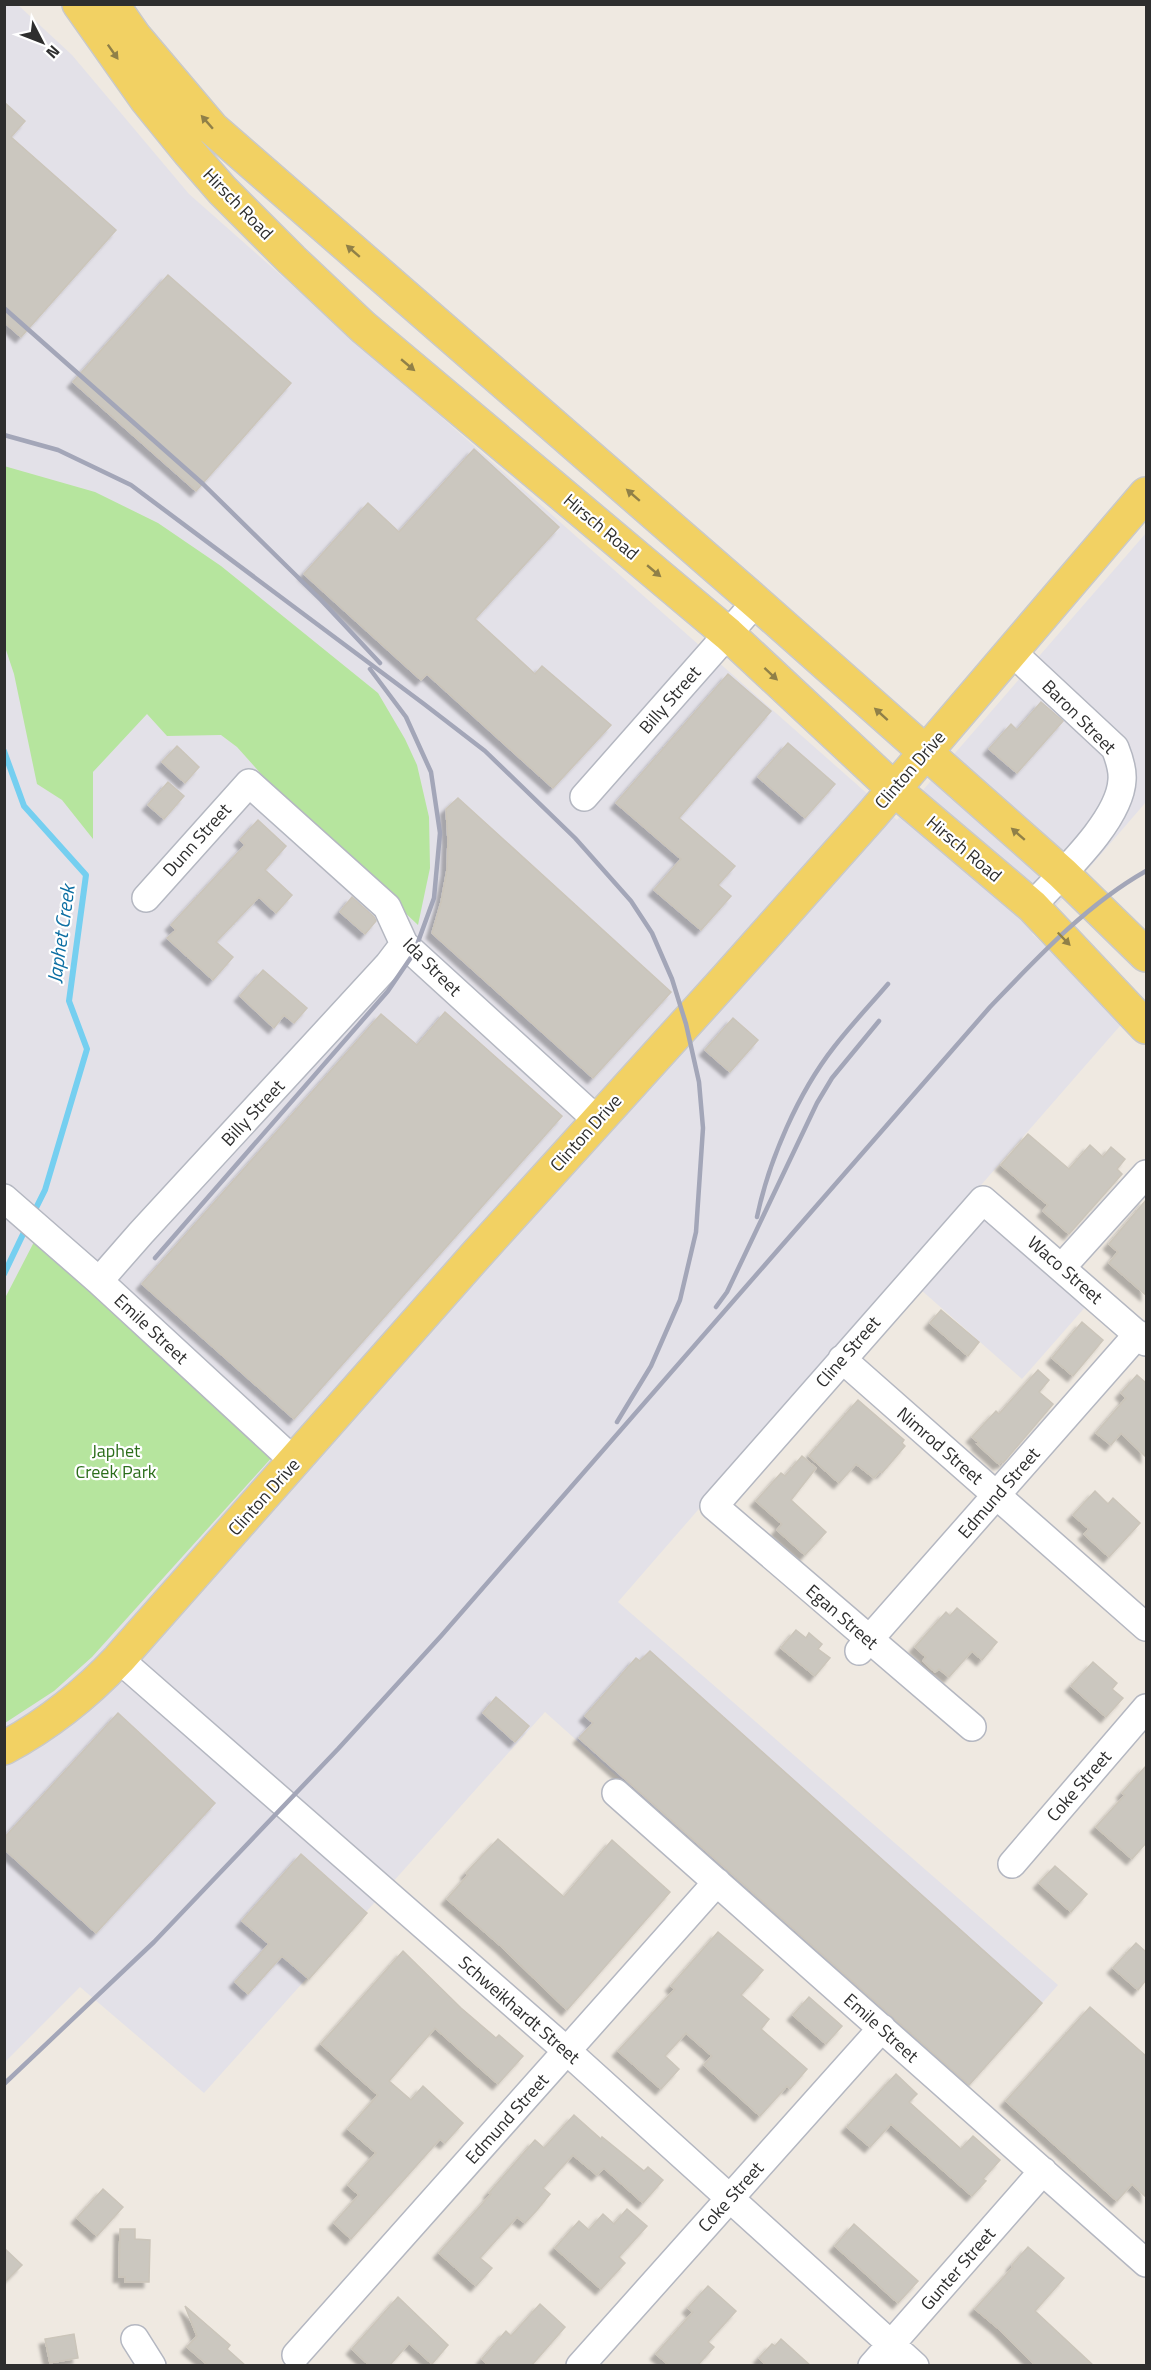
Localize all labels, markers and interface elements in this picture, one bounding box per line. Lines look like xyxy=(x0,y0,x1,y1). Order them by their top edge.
north arrow xyxy=(12,12,72,72)
text: N xyxy=(41,40,66,64)
one-way arrow xyxy=(107,44,119,60)
one-way arrow xyxy=(201,115,214,130)
street label: Hirsch Road xyxy=(197,161,280,246)
one-way arrow xyxy=(346,245,361,258)
one-way arrow xyxy=(400,358,416,371)
street label: Hirsch Road xyxy=(558,487,645,566)
one-way arrow xyxy=(626,489,641,502)
one-way arrow xyxy=(646,565,662,578)
street label: Billy Street xyxy=(632,659,707,740)
one-way arrow xyxy=(763,667,778,681)
street label: Baron Street xyxy=(1036,673,1123,761)
one-way arrow xyxy=(874,707,889,721)
street label: Clinton Drive xyxy=(868,724,951,815)
street label: Dunn Street xyxy=(156,796,238,882)
street label: Hirsch Road xyxy=(921,809,1008,888)
one-way arrow xyxy=(1010,827,1025,841)
water label: Japhet Creek xyxy=(38,881,83,985)
street label: Ida Street xyxy=(397,931,468,1003)
one-way arrow xyxy=(1056,931,1070,945)
street label: Billy Street xyxy=(215,1073,291,1152)
street label: Clinton Drive xyxy=(543,1088,628,1177)
street label: Waco Street xyxy=(1022,1229,1110,1311)
street label: Emile Street xyxy=(108,1287,195,1371)
street label: Cline Street xyxy=(809,1309,887,1393)
street label: Nimrod Street xyxy=(891,1400,990,1491)
park label: Japhet Creek Park xyxy=(76,1437,157,1485)
street label: Edmund Street xyxy=(951,1440,1046,1544)
street label: Clinton Drive xyxy=(221,1452,306,1541)
street label: Egan Street xyxy=(800,1578,885,1656)
street label: Coke Street xyxy=(1040,1743,1118,1827)
street label: Schweikhardt Street xyxy=(453,1949,587,2071)
street label: Emile Street xyxy=(838,1987,925,2069)
street label: Edmund Street xyxy=(459,2067,555,2170)
street label: Coke Street xyxy=(691,2155,770,2238)
street label: Gunter Street xyxy=(914,2221,1002,2316)

